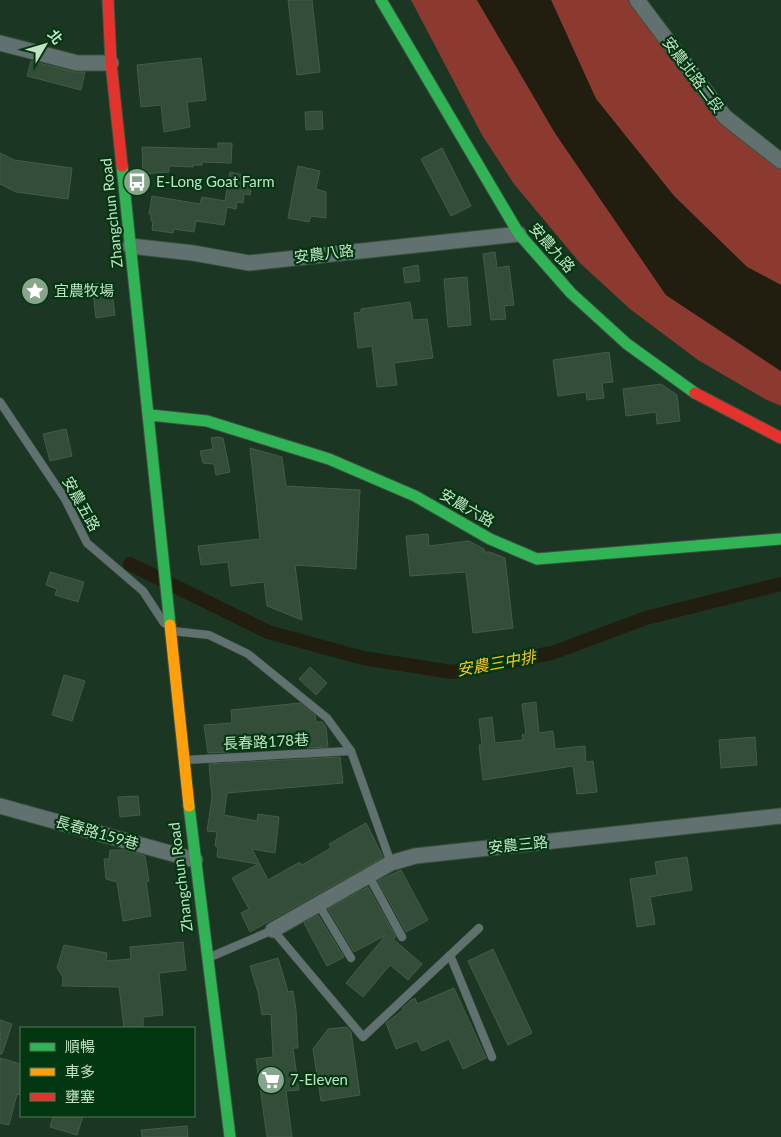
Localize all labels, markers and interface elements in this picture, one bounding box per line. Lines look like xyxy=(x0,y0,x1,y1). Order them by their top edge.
north arrow xyxy=(20,20,70,70)
text: 北 xyxy=(45,26,67,47)
street label: 安農北路二段 xyxy=(660,33,728,116)
street label: Zhangchun Road xyxy=(96,157,126,269)
bus stop icon: E-Long Goat Farm xyxy=(122,167,152,197)
place label: E-Long Goat Farm xyxy=(156,172,275,190)
street label: 安農九路 xyxy=(526,219,579,276)
street label: 安農八路 xyxy=(293,240,355,266)
place icon: 宜農牧場 xyxy=(20,276,50,306)
place label: 宜農牧場 xyxy=(54,281,114,299)
street label: 安農五路 xyxy=(59,473,104,534)
street label: 安農六路 xyxy=(437,484,498,530)
water label: 安農三中排 xyxy=(455,646,539,679)
street label: 長春路178巷 xyxy=(222,730,309,752)
street label: 長春路159巷 xyxy=(53,812,141,853)
street label: Zhangchun Road xyxy=(164,821,196,933)
street label: 安農三路 xyxy=(487,832,549,856)
legend xyxy=(20,1027,195,1117)
text: 順暢 xyxy=(65,1037,95,1055)
text: 車多 xyxy=(65,1062,95,1080)
supermarket icon: 7-Eleven xyxy=(256,1065,286,1095)
place label: 7-Eleven xyxy=(290,1070,348,1088)
text: 壅塞 xyxy=(65,1087,95,1105)

